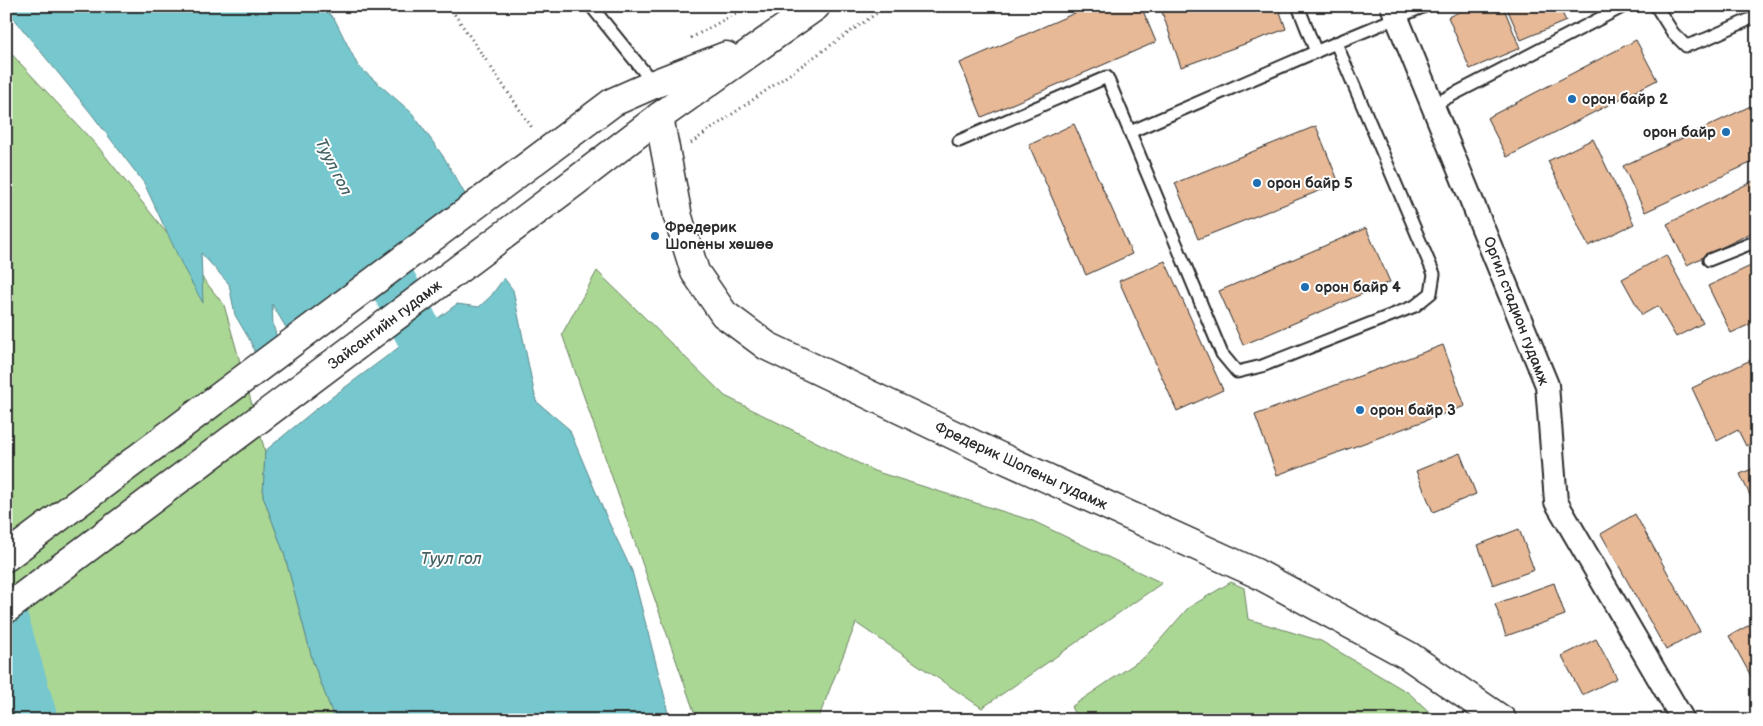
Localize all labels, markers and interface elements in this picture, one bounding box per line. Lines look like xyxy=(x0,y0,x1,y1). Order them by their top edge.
place label: орон байр 2 xyxy=(1582,90,1668,109)
marker: орон байр 2 xyxy=(1566,93,1578,105)
place label: орон байр xyxy=(1643,123,1716,142)
marker: орон байр xyxy=(1720,126,1732,138)
water label: Туул гол xyxy=(311,135,355,199)
place label: орон байр 5 xyxy=(1267,174,1353,193)
marker: орон байр 5 xyxy=(1251,177,1263,189)
place label: Фредерик Шопены хөшөө xyxy=(665,218,774,254)
marker: Фредерик Шопены хөшөө xyxy=(649,230,661,242)
street label: Оргил стадион гудамж xyxy=(1479,234,1553,389)
street label: Зайсангийн гудамж xyxy=(324,276,446,374)
place label: орон байр 4 xyxy=(1315,278,1401,297)
marker: орон байр 4 xyxy=(1299,281,1311,293)
place label: орон байр 3 xyxy=(1370,401,1456,420)
marker: орон байр 3 xyxy=(1354,404,1366,416)
street label: Фредерик Шопены гудамж xyxy=(932,418,1111,515)
water label: Туул гол xyxy=(420,550,482,569)

